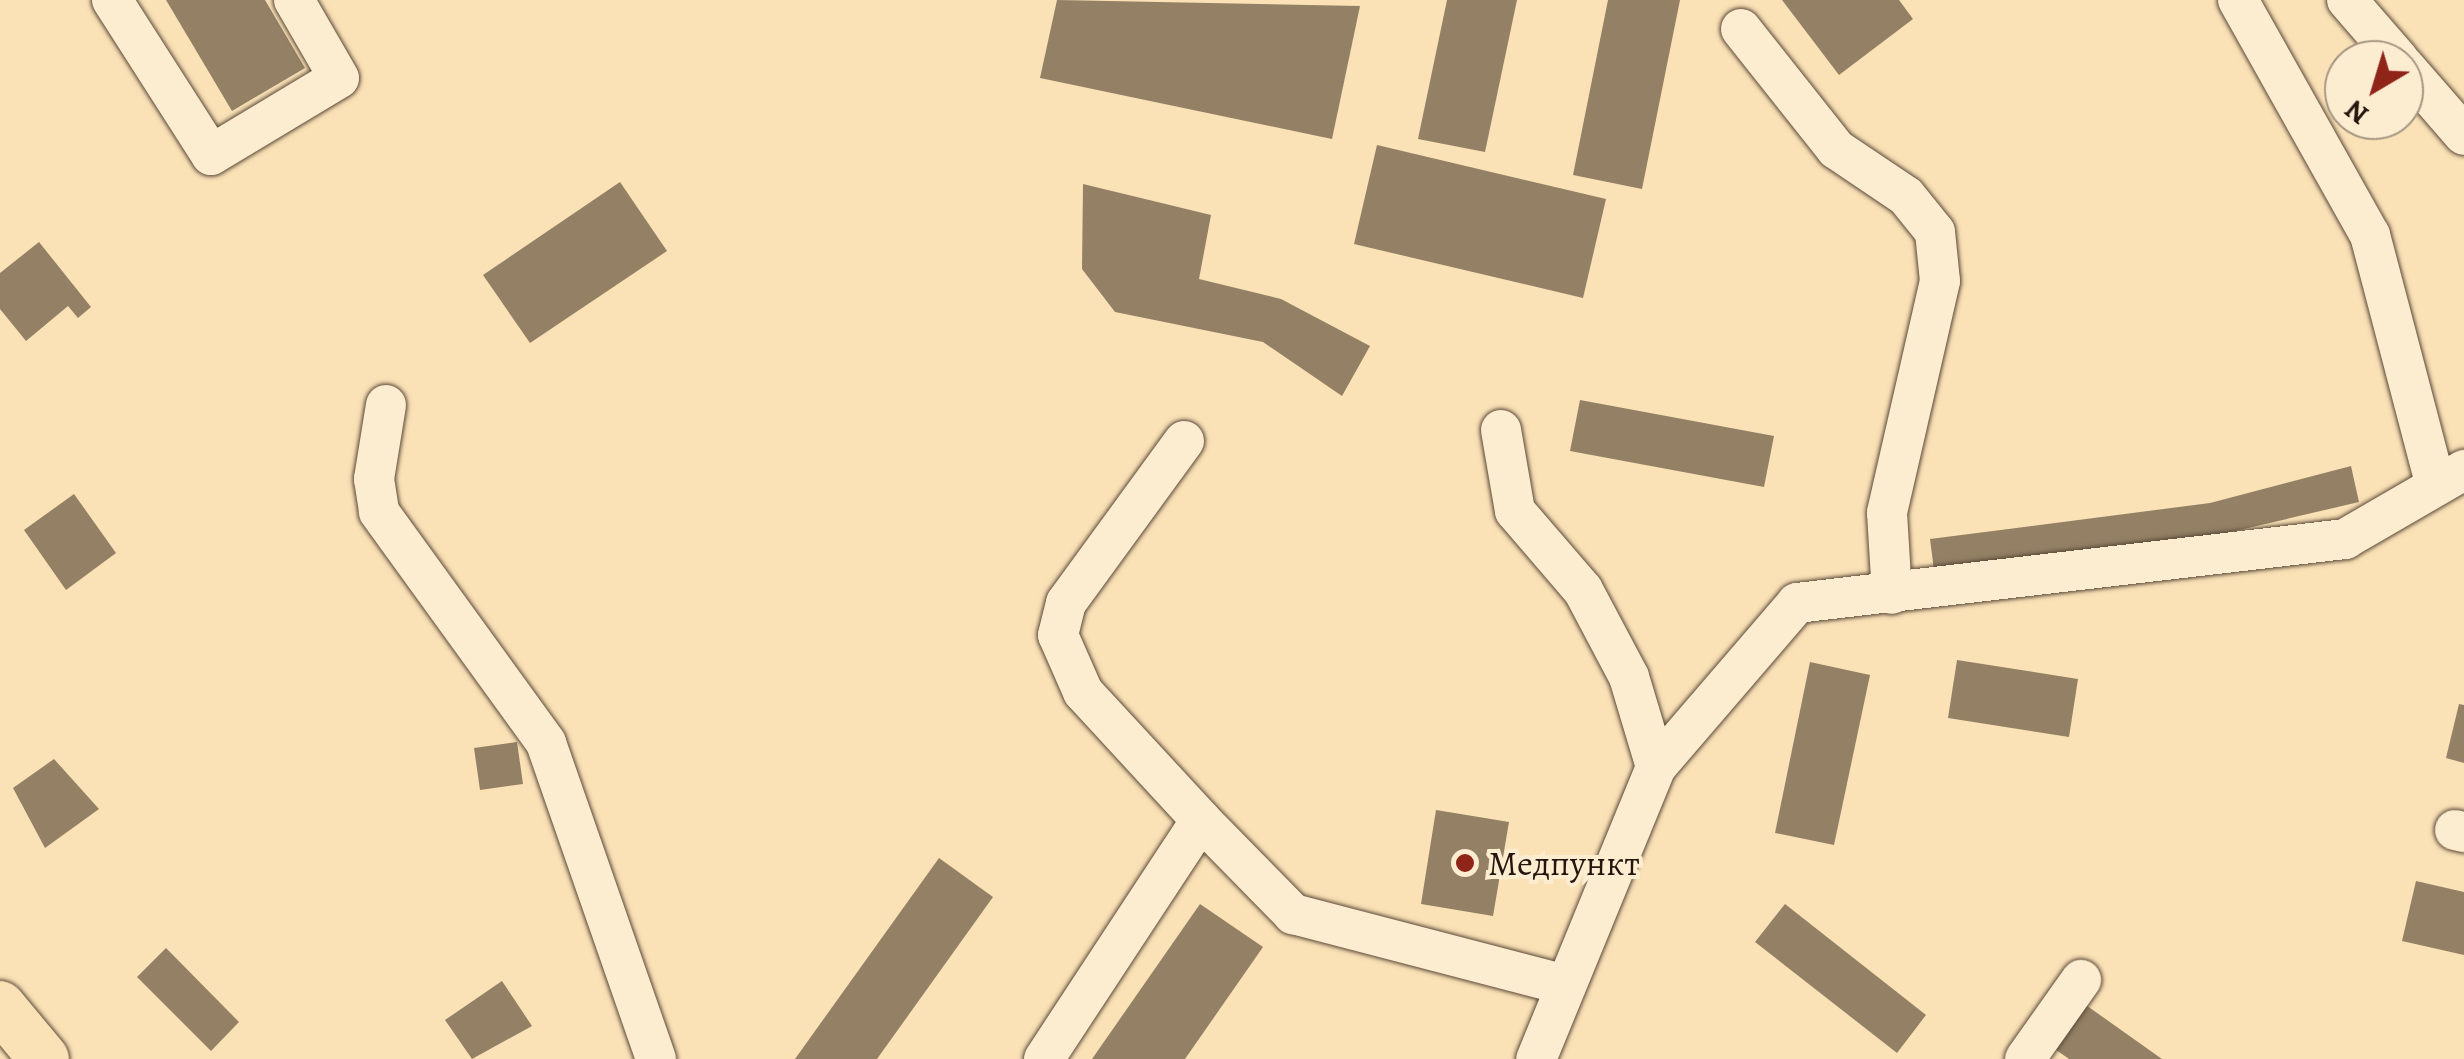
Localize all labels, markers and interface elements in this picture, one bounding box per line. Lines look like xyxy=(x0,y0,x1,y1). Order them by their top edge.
north arrow xyxy=(2324,40,2424,140)
text: N xyxy=(2337,91,2376,133)
place label: Медпункт xyxy=(1488,842,1640,884)
marker: Медпункт xyxy=(1452,850,1478,876)

